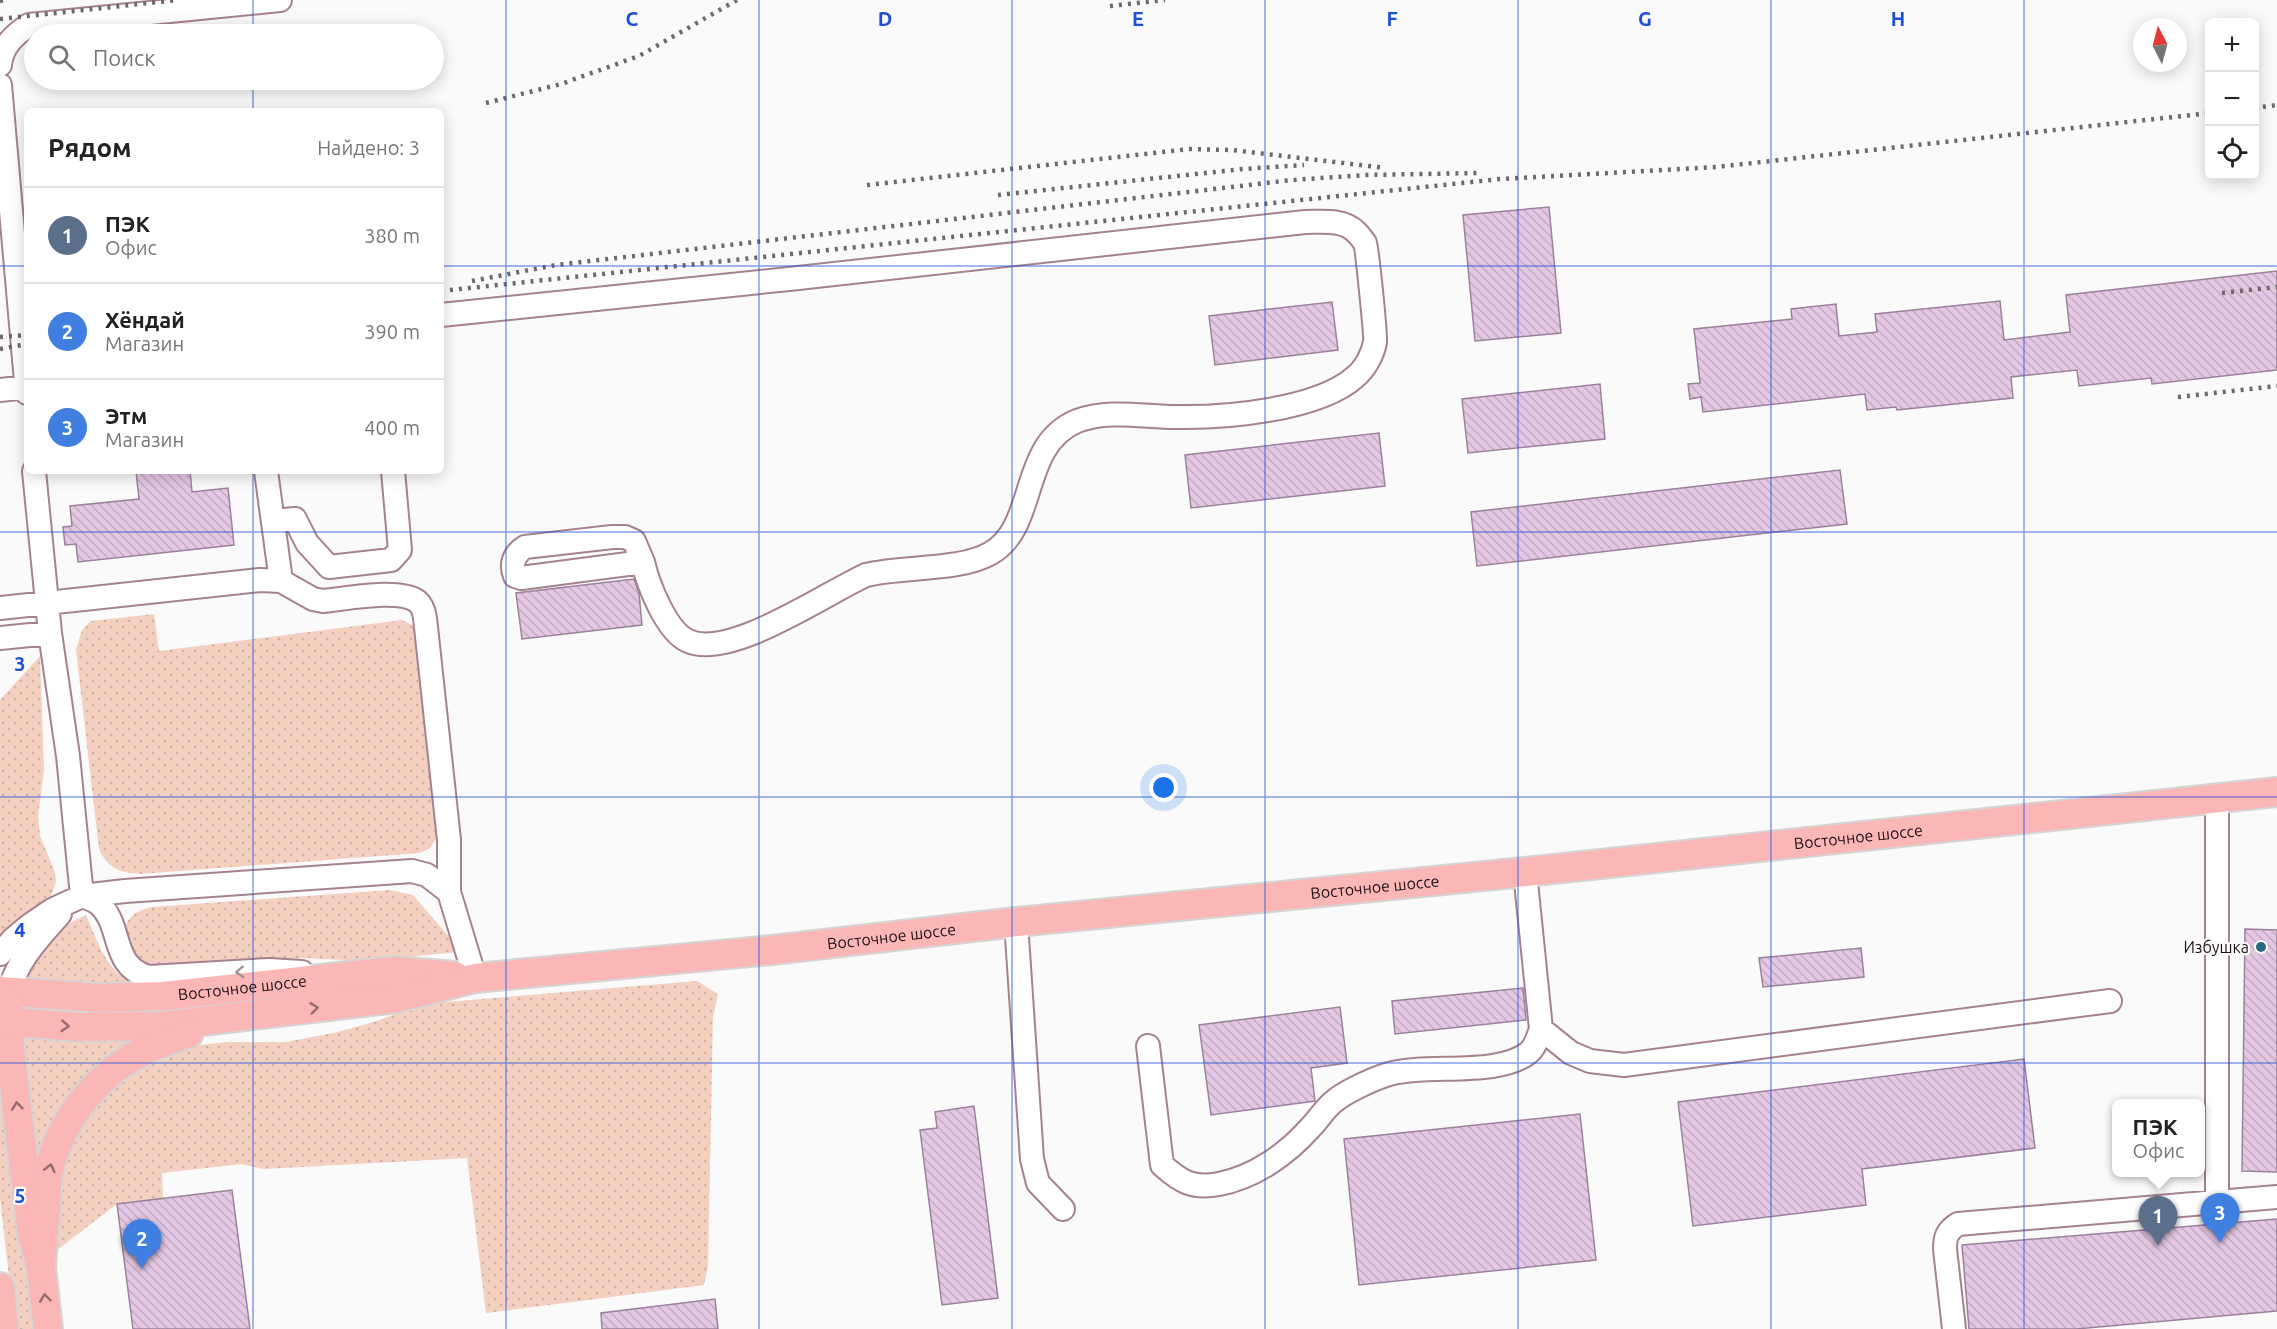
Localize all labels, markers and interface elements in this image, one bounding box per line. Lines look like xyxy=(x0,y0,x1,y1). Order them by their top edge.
text: C xyxy=(626,7,639,30)
text: D xyxy=(878,7,892,30)
text: E xyxy=(1132,7,1144,30)
text: F xyxy=(1386,7,1398,30)
text: G xyxy=(1638,7,1652,30)
text: H xyxy=(1891,7,1905,30)
north arrow xyxy=(2133,18,2187,72)
map controls xyxy=(2205,18,2259,180)
button: + xyxy=(2205,18,2259,72)
search box xyxy=(24,24,444,90)
icon: search xyxy=(45,41,78,74)
text: Поиск xyxy=(93,45,156,70)
button: − xyxy=(2205,72,2259,126)
button: locate xyxy=(2205,126,2259,180)
text: Рядом xyxy=(48,133,132,162)
text: Найдено: 3 xyxy=(317,136,420,159)
text: ПЭК xyxy=(105,211,150,236)
text: 1 xyxy=(62,224,73,247)
text: 380 m xyxy=(364,224,420,247)
text: Офис xyxy=(105,236,157,259)
text: Хёндай xyxy=(105,307,185,332)
text: 2 xyxy=(62,320,73,343)
text: 390 m xyxy=(364,320,420,343)
text: Магазин xyxy=(105,332,184,355)
text: Этм xyxy=(105,403,147,428)
text: 3 xyxy=(62,416,73,439)
text: 400 m xyxy=(364,416,420,439)
text: Магазин xyxy=(105,428,184,451)
text: 3 xyxy=(14,652,26,675)
your location xyxy=(1149,773,1178,802)
street label: Восточное шоссе xyxy=(1793,821,1924,852)
street label: Восточное шоссе xyxy=(1310,871,1440,902)
text: 4 xyxy=(14,918,26,941)
street label: Восточное шоссе xyxy=(826,920,957,953)
place label: Избушка xyxy=(2183,938,2249,956)
marker: Избушка xyxy=(2254,940,2268,954)
one-way arrow xyxy=(235,965,244,978)
street label: Восточное шоссе xyxy=(177,972,308,1003)
one-way arrow xyxy=(309,1003,318,1015)
one-way arrow xyxy=(61,1020,70,1033)
popup xyxy=(2112,1099,2205,1177)
one-way arrow xyxy=(11,1102,23,1111)
text: ПЭК xyxy=(2133,1114,2178,1139)
text: Офис xyxy=(2133,1139,2184,1162)
one-way arrow xyxy=(43,1163,56,1173)
text: 5 xyxy=(14,1184,26,1207)
pin: 3 xyxy=(2200,1194,2240,1243)
pin: 1 xyxy=(2138,1196,2178,1246)
pin: 2 xyxy=(122,1220,162,1269)
one-way arrow xyxy=(39,1294,51,1303)

